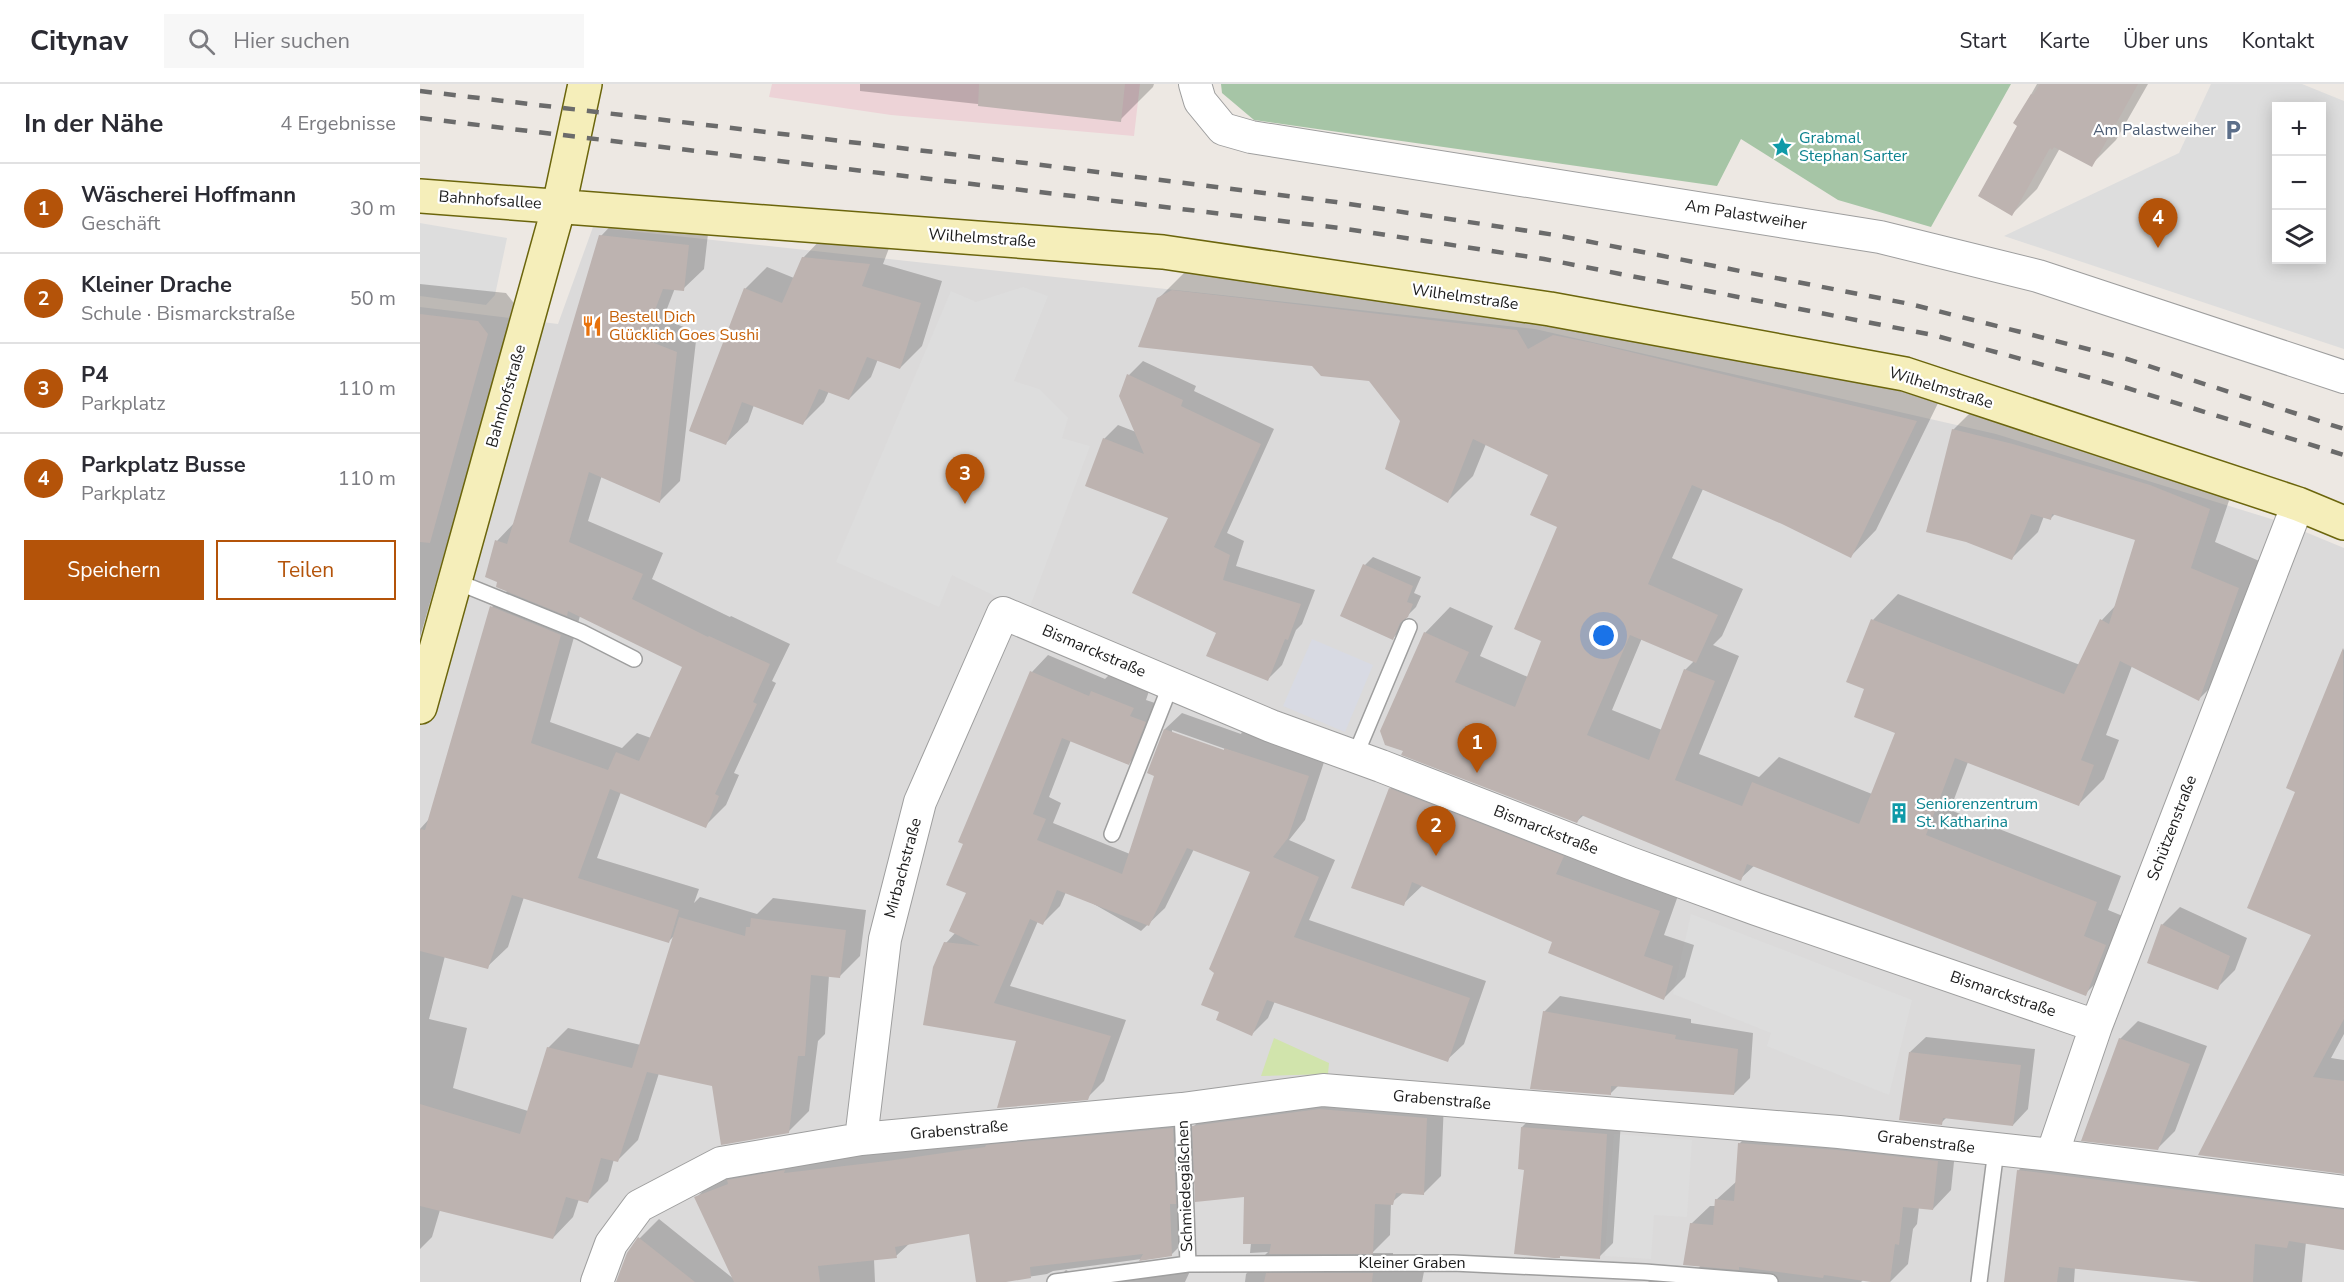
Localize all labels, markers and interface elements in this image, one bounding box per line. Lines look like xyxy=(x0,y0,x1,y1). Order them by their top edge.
search box xyxy=(164,14,584,68)
text: Citynav xyxy=(30,22,128,60)
icon: search xyxy=(185,25,218,58)
text: Hier suchen xyxy=(233,26,350,56)
text: Start xyxy=(1959,27,2006,55)
text: Karte xyxy=(2039,27,2090,55)
text: Über uns xyxy=(2123,27,2208,55)
text: Kontakt xyxy=(2241,27,2314,55)
map controls xyxy=(2272,102,2326,264)
button: + xyxy=(2272,102,2326,156)
text: In der Nähe xyxy=(24,106,163,141)
text: 4 Ergebnisse xyxy=(280,110,396,137)
parking icon: Am Palastweiher xyxy=(2221,118,2245,142)
place label: Am Palastweiher xyxy=(2093,119,2216,141)
place label: Grabmal Stephan Sarter xyxy=(1799,127,1907,167)
place icon: Grabmal Stephan Sarter xyxy=(1770,135,1794,159)
button: − xyxy=(2272,156,2326,210)
text: Wäscherei Hoffmann xyxy=(81,180,296,210)
street label: Bahnhofsallee xyxy=(438,185,542,215)
text: 1 xyxy=(38,195,50,222)
text: 30 m xyxy=(350,195,396,222)
street label: Am Palastweiher xyxy=(1683,195,1809,236)
pin: 4 xyxy=(2138,198,2178,248)
text: Geschäft xyxy=(81,210,160,237)
button: layers xyxy=(2272,210,2326,264)
street label: Wilhelmstraße xyxy=(927,223,1037,253)
text: Kleiner Drache xyxy=(81,270,232,300)
street label: Wilhelmstraße xyxy=(1410,279,1520,315)
text: 2 xyxy=(38,285,50,312)
text: 50 m xyxy=(350,285,396,312)
text: Schule · Bismarckstraße xyxy=(81,300,295,327)
place label: Bestell Dich Glücklich Goes Sushi xyxy=(609,306,759,346)
restaurant icon: Bestell Dich Glücklich Goes Sushi xyxy=(580,314,604,338)
street label: Bahnhofstraße xyxy=(481,342,531,450)
text: P4 xyxy=(81,360,109,390)
street label: Wilhelmstraße xyxy=(1886,362,1996,414)
text: 3 xyxy=(38,375,50,402)
text: 110 m xyxy=(338,375,396,402)
text: Parkplatz xyxy=(81,390,165,417)
text: Parkplatz Busse xyxy=(81,450,246,480)
pin: 3 xyxy=(946,454,984,504)
text: 4 xyxy=(38,465,50,492)
text: 110 m xyxy=(338,465,396,492)
text: Parkplatz xyxy=(81,480,165,507)
button: Speichern xyxy=(24,540,204,600)
button: Teilen xyxy=(216,540,396,600)
street label: Bismarckstraße xyxy=(1039,619,1149,683)
your location xyxy=(1589,621,1618,650)
pin: 1 xyxy=(1458,724,1496,773)
street label: Schützenstraße xyxy=(2142,772,2202,884)
place label: Seniorenzentrum St. Katharina xyxy=(1916,793,2038,833)
street label: Bismarckstraße xyxy=(1490,800,1602,860)
building icon: Seniorenzentrum St. Katharina xyxy=(1887,801,1911,825)
pin: 2 xyxy=(1416,806,1456,856)
street label: Mirbachstraße xyxy=(879,815,927,921)
street label: Bismarckstraße xyxy=(1947,966,2059,1022)
street label: Grabenstraße xyxy=(1392,1085,1492,1115)
street label: Grabenstraße xyxy=(909,1115,1009,1145)
street label: Schmiedegäßchen xyxy=(1172,1120,1198,1252)
street label: Grabenstraße xyxy=(1876,1125,1976,1159)
street label: Kleiner Graben xyxy=(1359,1252,1466,1274)

